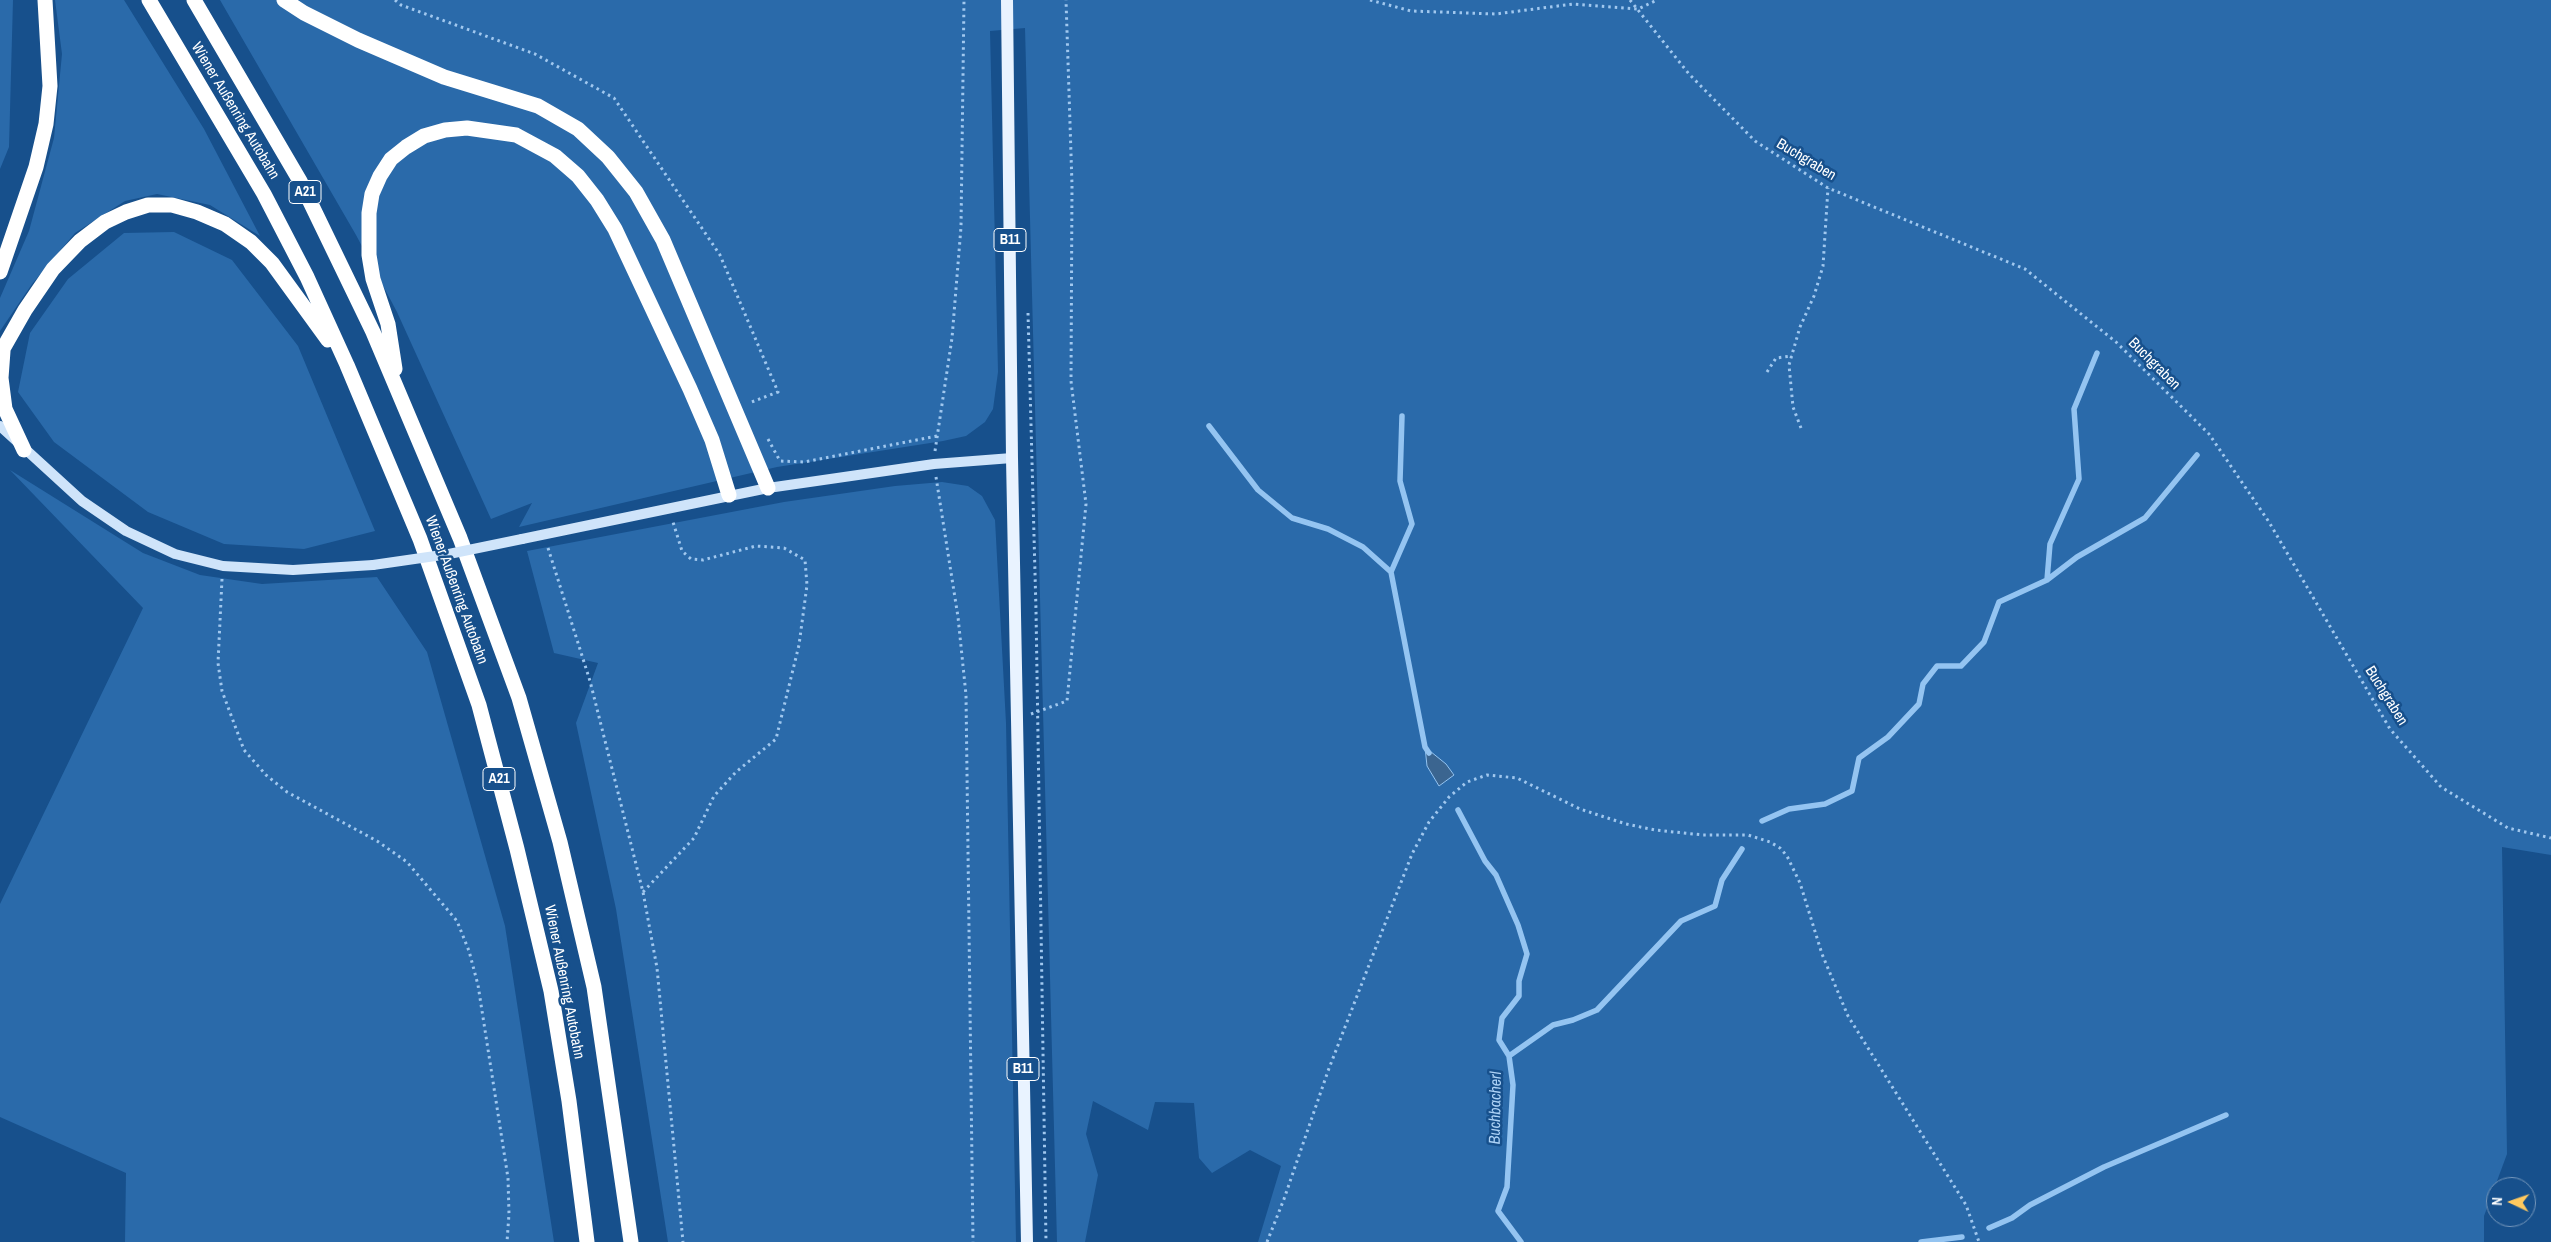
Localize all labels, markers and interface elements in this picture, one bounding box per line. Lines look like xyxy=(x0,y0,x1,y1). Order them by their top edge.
street label: Wiener Außenring Autobahn xyxy=(187,39,283,183)
street label: Buchgraben xyxy=(1773,135,1839,185)
road number: A21 xyxy=(289,180,321,203)
road number: B11 xyxy=(994,228,1026,252)
street label: Buchgraben xyxy=(2124,334,2184,394)
street label: Wiener Außenring Autobahn xyxy=(421,513,491,667)
street label: Buchgraben xyxy=(2361,663,2411,729)
road number: A21 xyxy=(483,768,515,791)
street label: Wiener Außenring Autobahn xyxy=(540,903,588,1061)
road number: B11 xyxy=(1007,1058,1039,1080)
water label: Buchbacherl xyxy=(1486,1071,1506,1145)
north arrow xyxy=(2486,1177,2536,1227)
text: N xyxy=(2488,1197,2506,1206)

